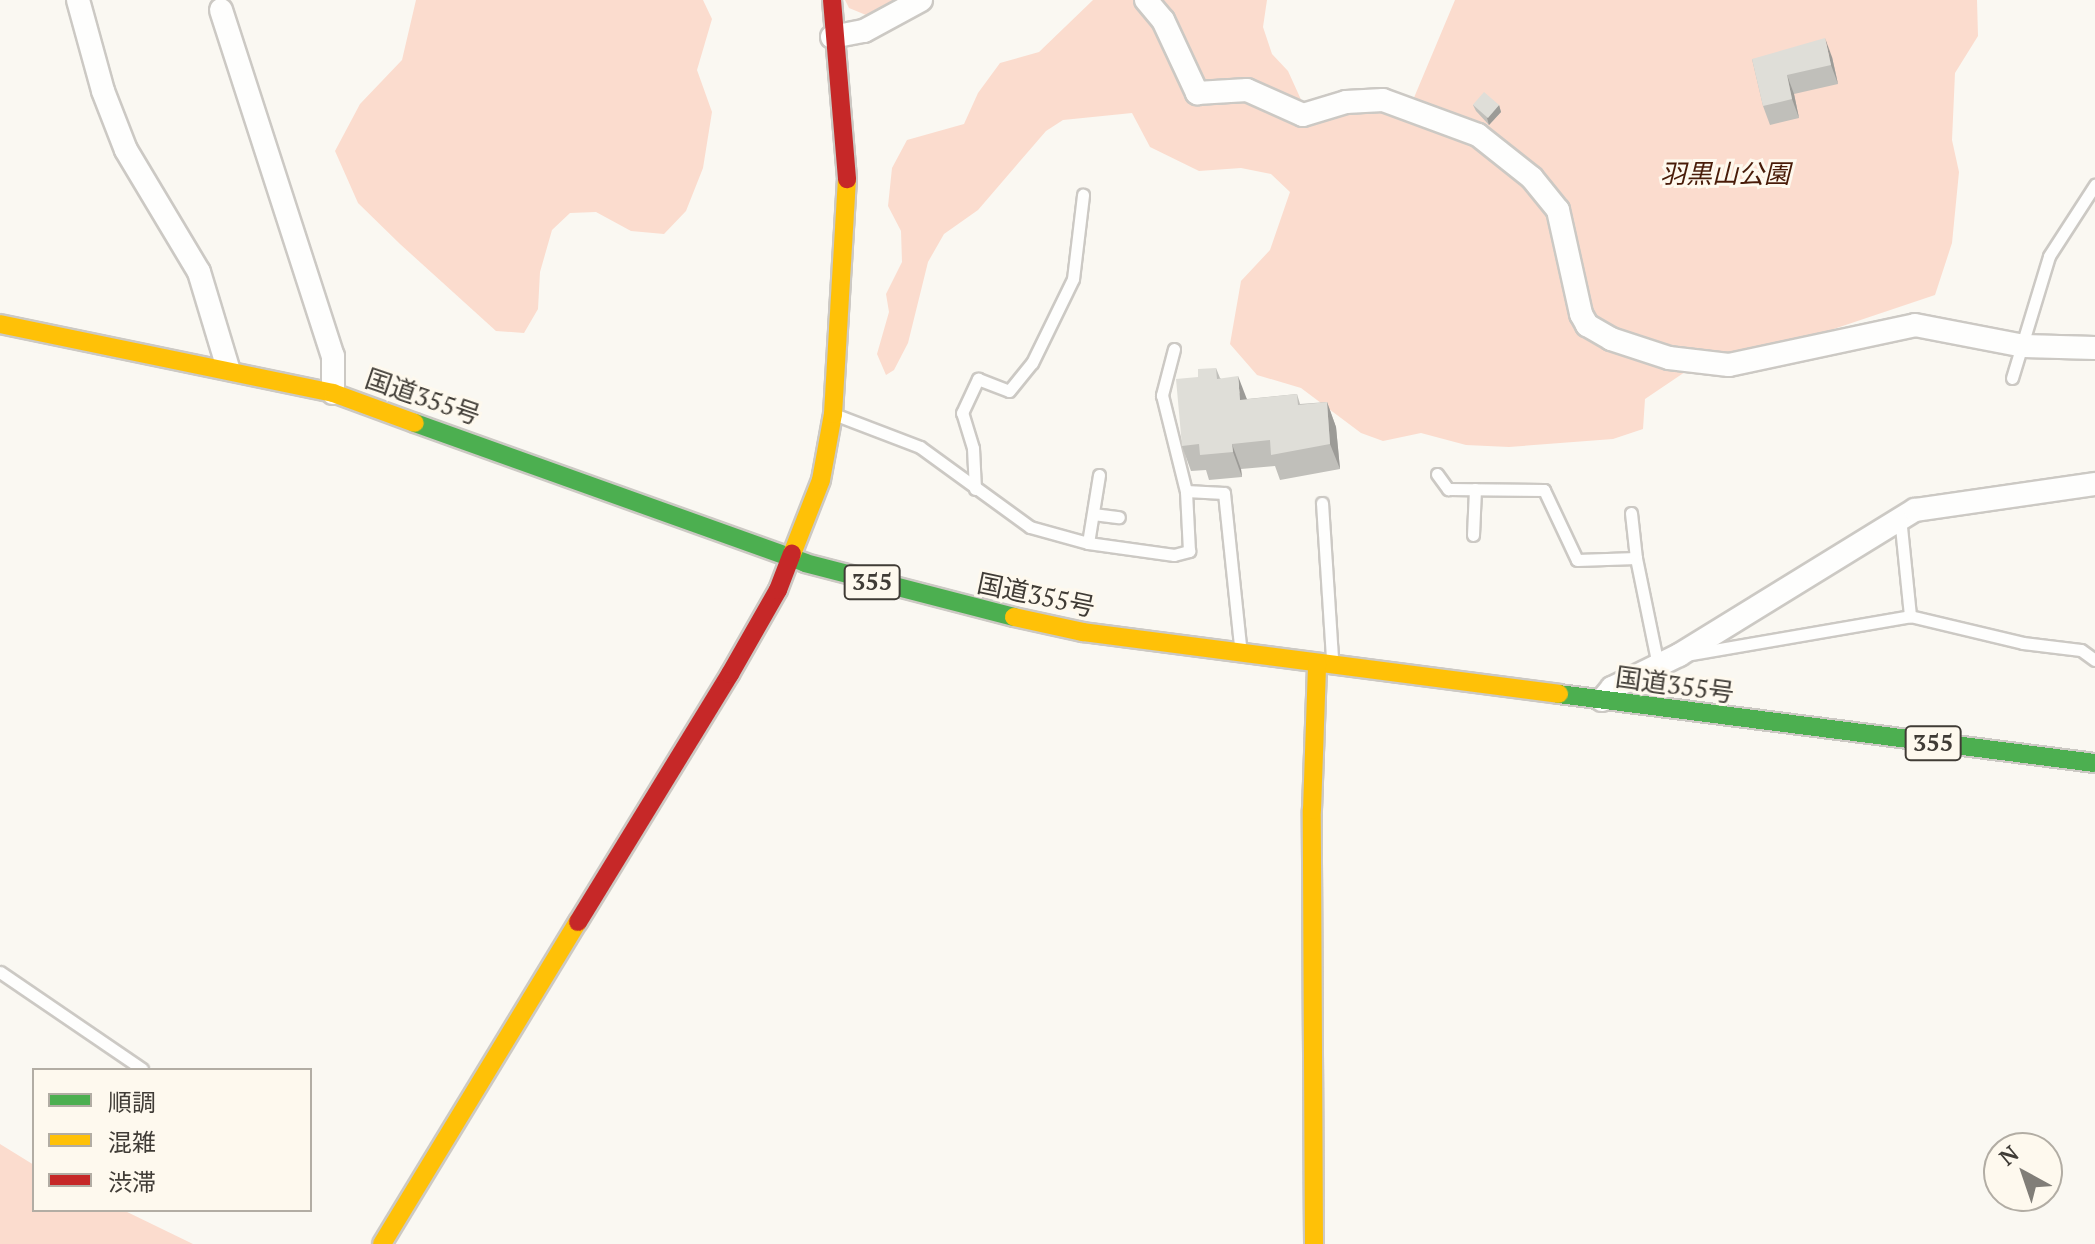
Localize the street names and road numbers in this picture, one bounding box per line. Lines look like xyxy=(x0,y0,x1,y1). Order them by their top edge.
street label: 国道355号 xyxy=(361,363,485,431)
road number: 355 xyxy=(842,562,902,602)
street label: 国道355号 xyxy=(974,567,1098,623)
street label: 国道355号 xyxy=(1614,661,1736,709)
road number: 355 xyxy=(1903,723,1963,763)

